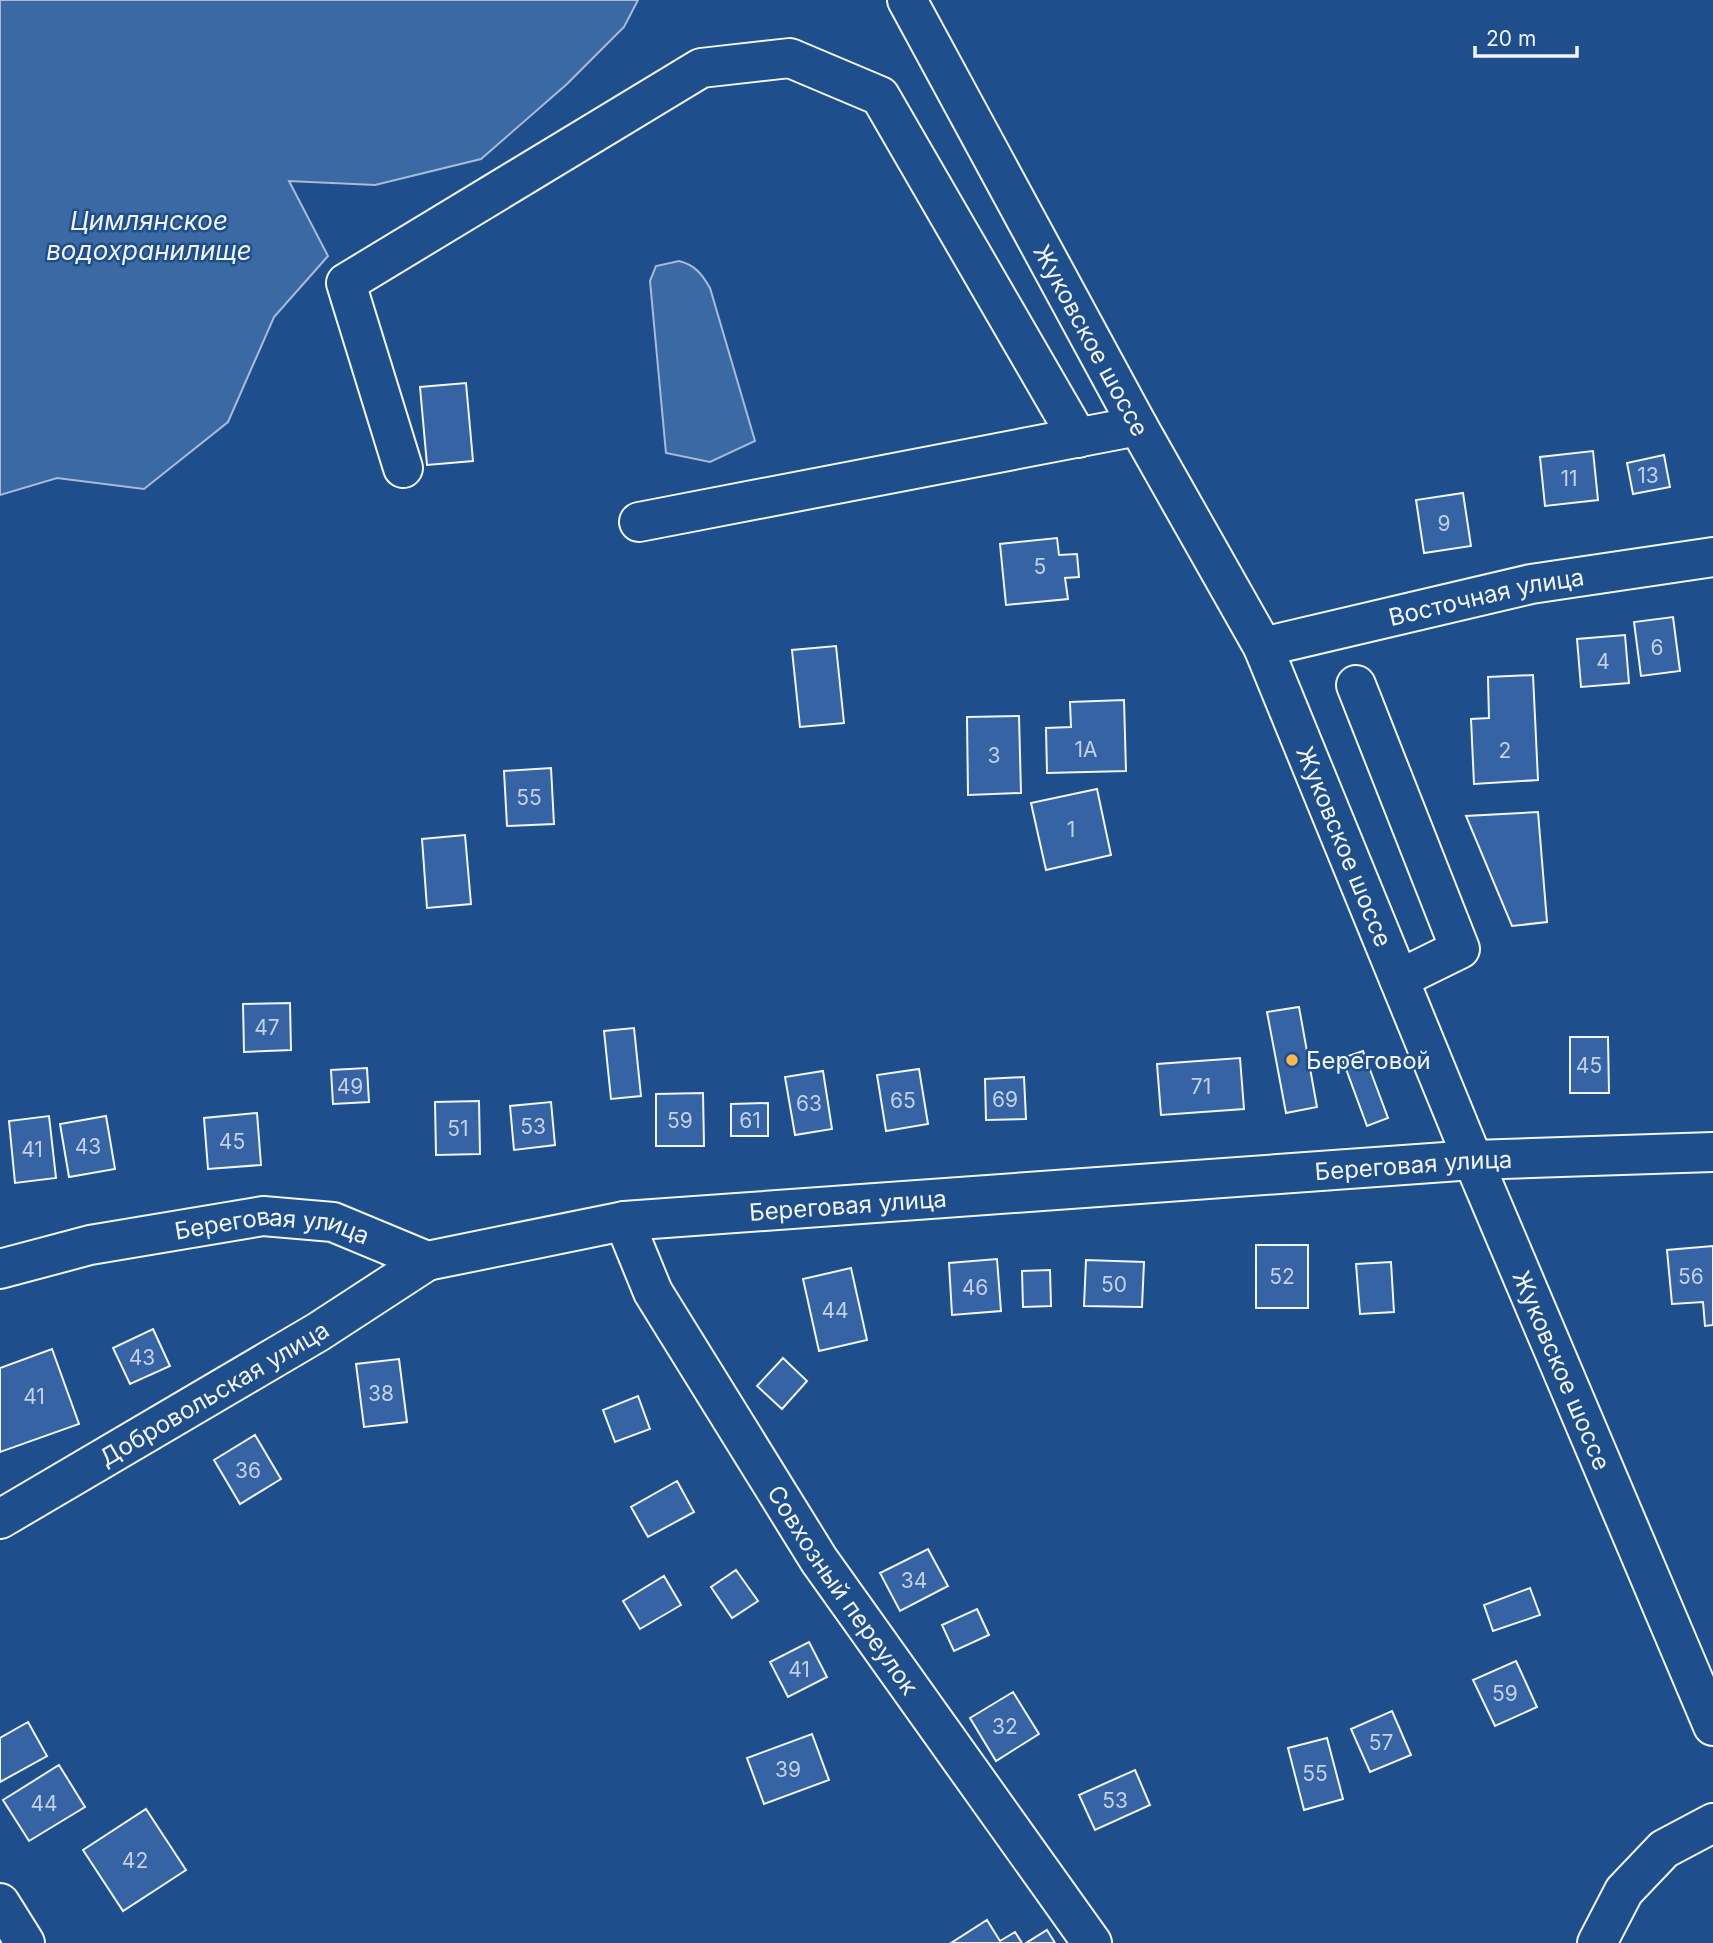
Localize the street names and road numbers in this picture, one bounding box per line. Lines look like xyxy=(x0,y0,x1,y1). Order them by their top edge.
street label: Жуковское шоссе xyxy=(1028,239,1155,441)
street label: Восточная улица xyxy=(1386,562,1586,631)
street label: Жуковское шоссе xyxy=(1291,742,1399,951)
street label: Береговая улица xyxy=(1314,1144,1513,1186)
street label: Береговая улица xyxy=(748,1183,948,1226)
street label: Береговая улица xyxy=(172,1201,374,1250)
street label: Жуковское шоссе xyxy=(1507,1266,1617,1474)
street label: Добровольская улица xyxy=(94,1315,334,1472)
street label: Совхозный переулок xyxy=(762,1480,925,1700)

